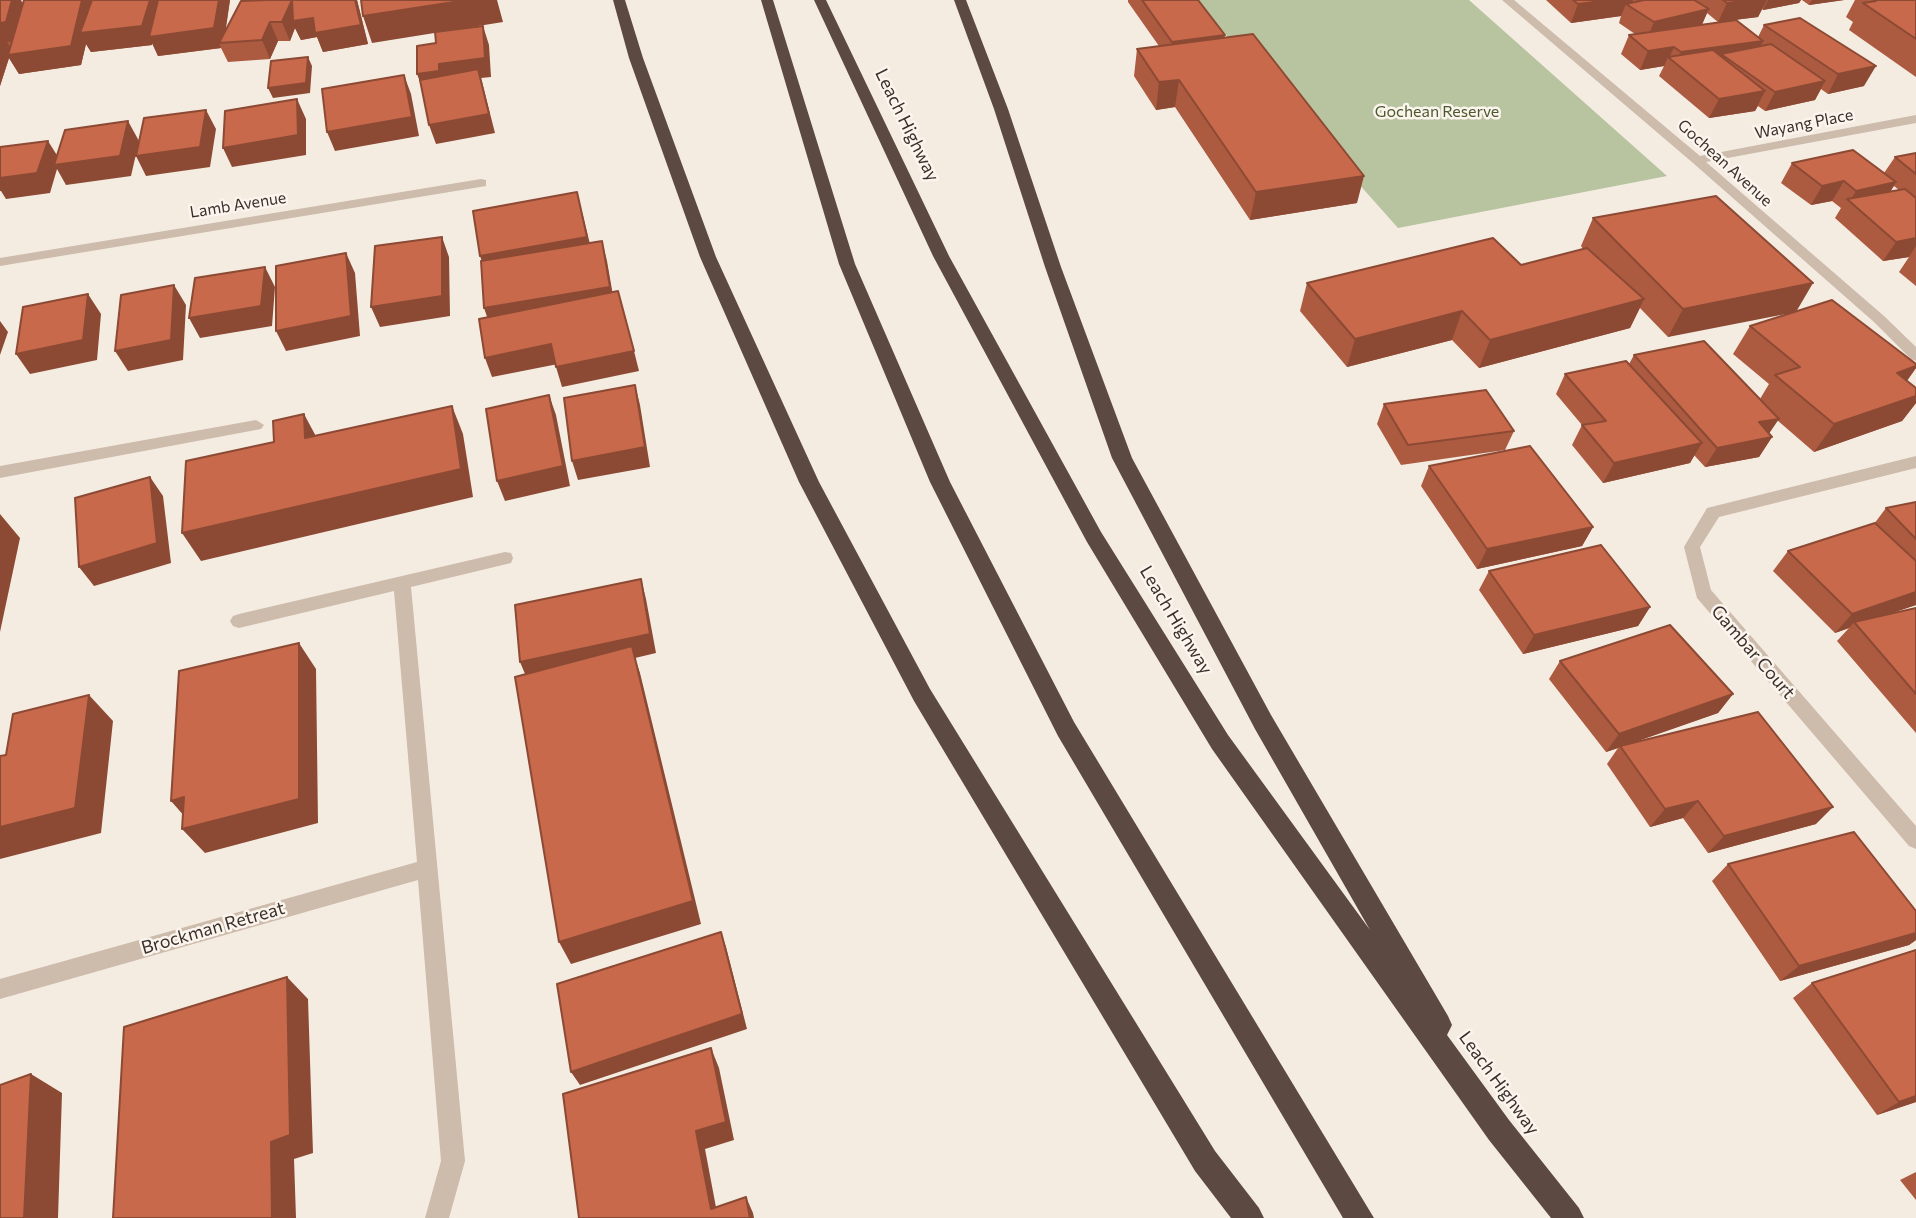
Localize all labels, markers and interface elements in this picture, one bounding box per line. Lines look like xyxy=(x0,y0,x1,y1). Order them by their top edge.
street label: Leach Highway xyxy=(870,65,944,185)
park label: Gochean Reserve xyxy=(1375,102,1499,122)
street label: Wayang Place xyxy=(1753,105,1855,143)
street label: Gochean Avenue xyxy=(1674,115,1776,211)
street label: Lamb Avenue xyxy=(188,188,288,222)
street label: Leach Highway xyxy=(1135,562,1217,678)
street label: Gambar Court xyxy=(1707,601,1799,703)
street label: Brockman Retreat xyxy=(139,897,287,959)
street label: Leach Highway xyxy=(1454,1027,1544,1139)

